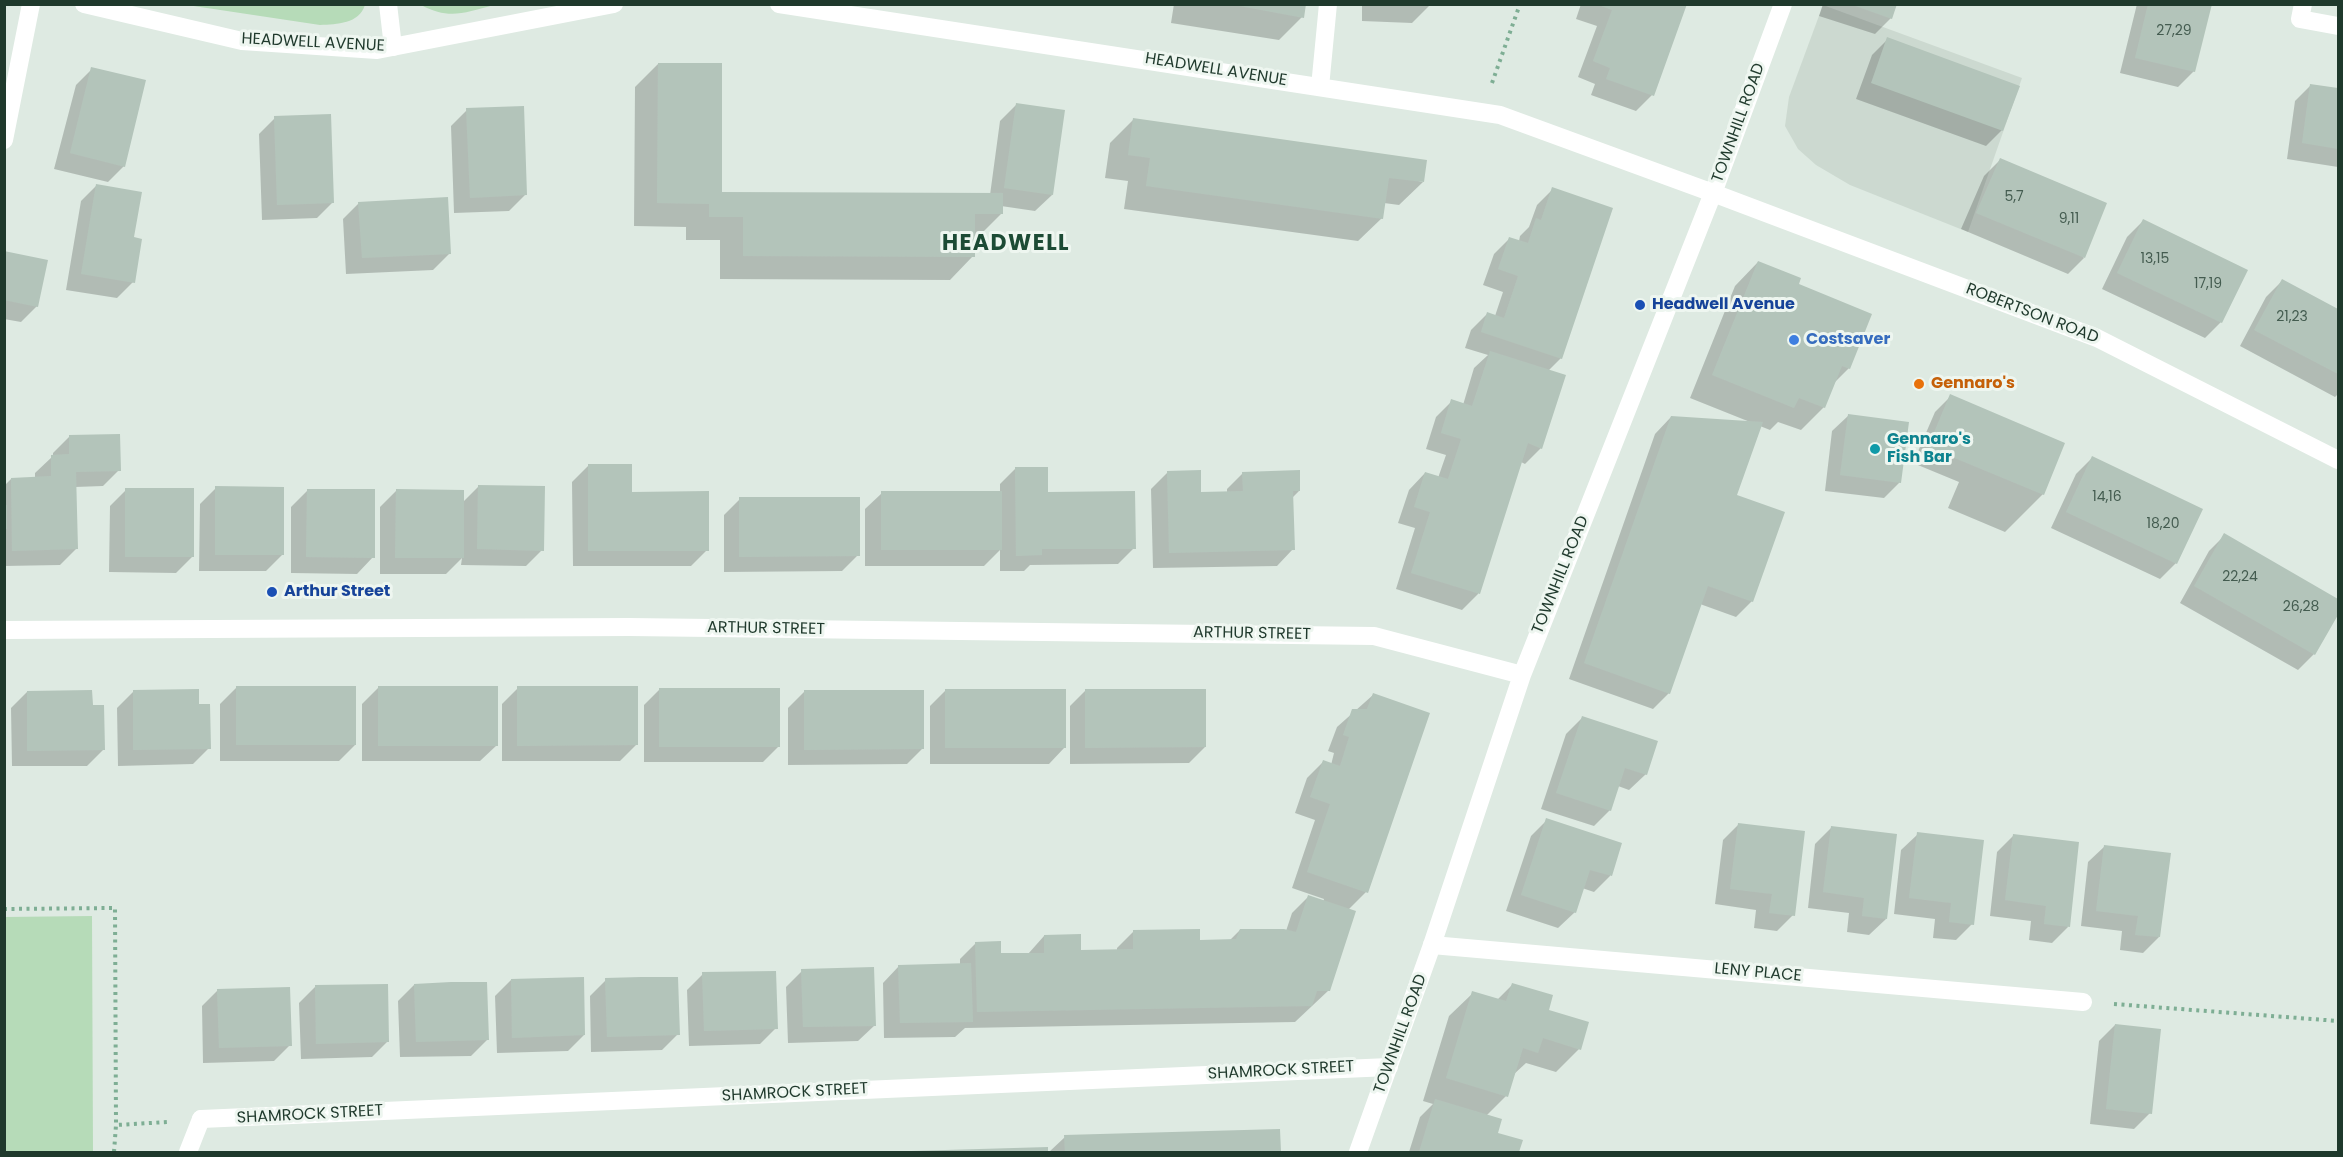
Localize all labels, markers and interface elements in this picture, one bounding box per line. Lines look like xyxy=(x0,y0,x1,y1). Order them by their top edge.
house number: 27,29 xyxy=(2156,23,2192,39)
street label: HEADWELL AVENUE xyxy=(241,30,385,56)
street label: HEADWELL AVENUE xyxy=(1144,49,1288,91)
street label: TOWNHILL ROAD xyxy=(1709,61,1769,185)
house number: 5,7 xyxy=(2004,189,2024,205)
house number: 9,11 xyxy=(2059,211,2079,227)
district label: HEADWELL xyxy=(942,231,1070,257)
house number: 13,15 xyxy=(2141,251,2169,267)
house number: 17,19 xyxy=(2194,276,2222,292)
street label: ROBERTSON ROAD xyxy=(1963,280,2101,348)
place label: Headwell Avenue xyxy=(1652,295,1795,315)
marker: Headwell Avenue xyxy=(1633,298,1647,312)
house number: 21,23 xyxy=(2276,309,2308,325)
place label: Costsaver xyxy=(1806,330,1890,350)
marker: Costsaver xyxy=(1787,333,1801,347)
place label: Gennaro's xyxy=(1931,374,2015,394)
marker: Gennaro's xyxy=(1912,377,1926,391)
place label: Gennaro's Fish Bar xyxy=(1887,430,1971,468)
marker: Gennaro's Fish Bar xyxy=(1868,442,1882,456)
house number: 14,16 xyxy=(2092,489,2122,505)
street label: TOWNHILL ROAD xyxy=(1529,513,1593,637)
house number: 18,20 xyxy=(2147,516,2179,532)
house number: 22,24 xyxy=(2222,569,2258,585)
place label: Arthur Street xyxy=(284,582,390,602)
marker: Arthur Street xyxy=(265,585,279,599)
house number: 26,28 xyxy=(2283,599,2319,615)
street label: ARTHUR STREET xyxy=(707,618,825,640)
street label: ARTHUR STREET xyxy=(1193,623,1311,645)
street label: LENY PLACE xyxy=(1714,960,1802,986)
street label: TOWNHILL ROAD xyxy=(1371,972,1431,1096)
street label: SHAMROCK STREET xyxy=(1207,1058,1355,1084)
street label: SHAMROCK STREET xyxy=(721,1080,869,1106)
street label: SHAMROCK STREET xyxy=(236,1102,384,1128)

